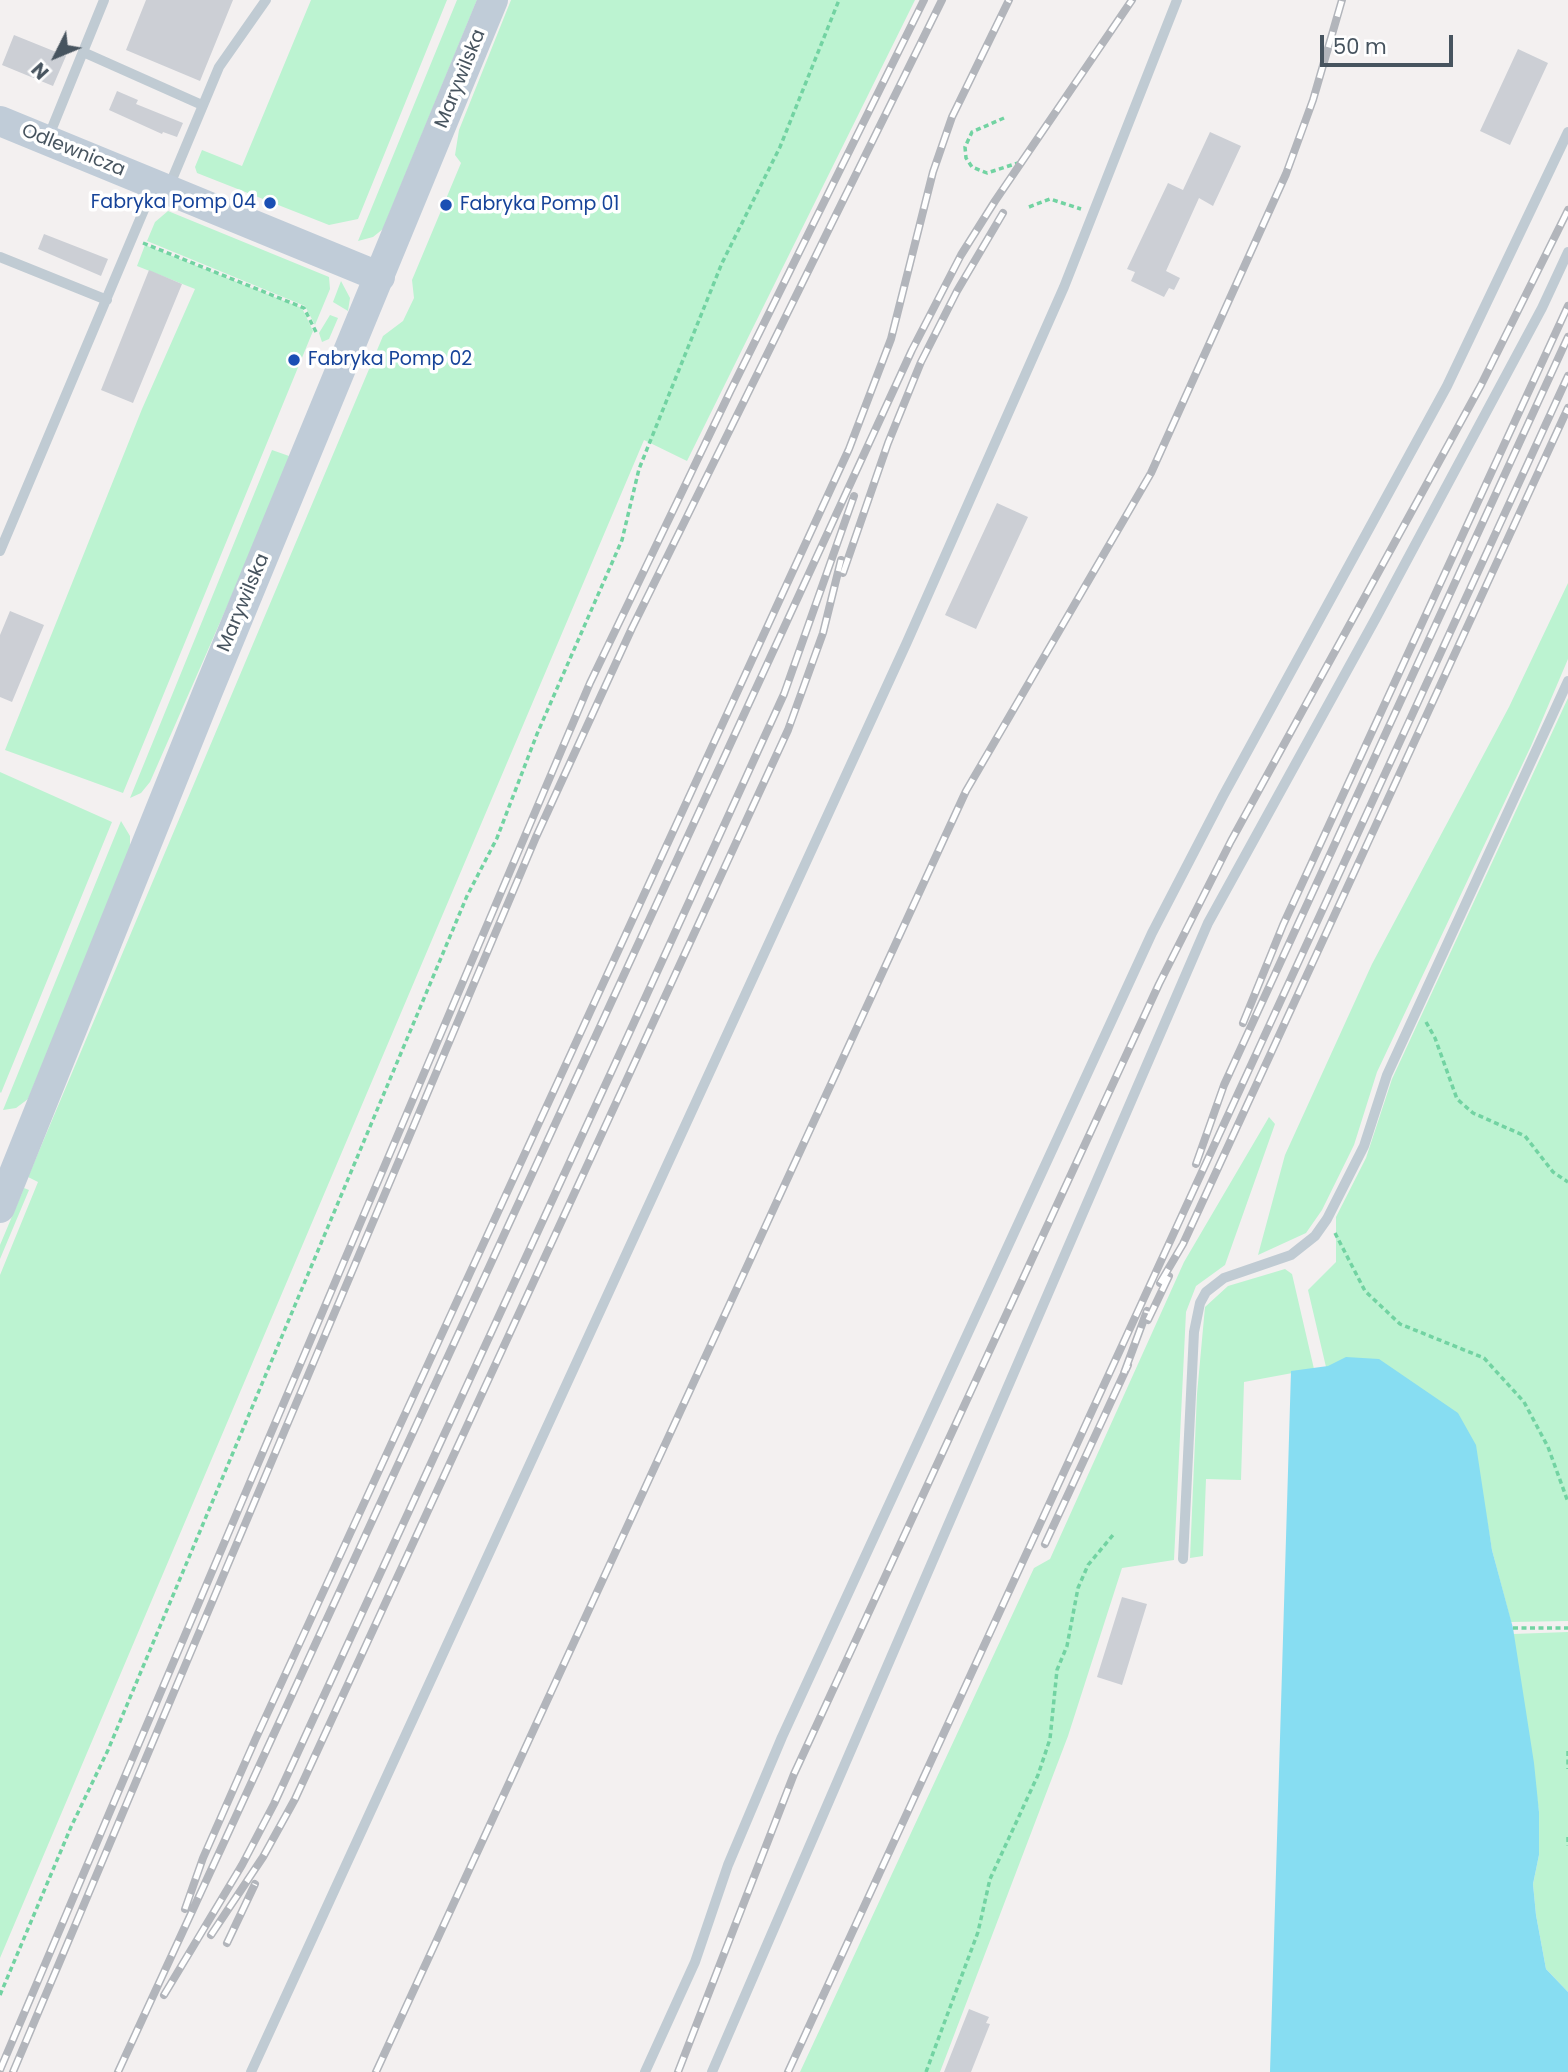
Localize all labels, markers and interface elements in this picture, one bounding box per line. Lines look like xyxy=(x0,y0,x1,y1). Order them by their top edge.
north arrow xyxy=(21,21,91,91)
scale bar xyxy=(1323,21,1456,65)
street label: Marywilska xyxy=(431,26,491,132)
text: 50 m xyxy=(1333,32,1387,61)
text: N xyxy=(26,56,55,85)
street label: Odlewnicza xyxy=(18,120,128,182)
place label: Fabryka Pomp 04 xyxy=(91,192,256,214)
place label: Fabryka Pomp 01 xyxy=(460,194,619,216)
marker: Fabryka Pomp 04 xyxy=(262,195,278,211)
marker: Fabryka Pomp 01 xyxy=(438,197,454,213)
place label: Fabryka Pomp 02 xyxy=(308,349,472,371)
marker: Fabryka Pomp 02 xyxy=(286,352,302,368)
street label: Marywilska xyxy=(213,550,275,656)

